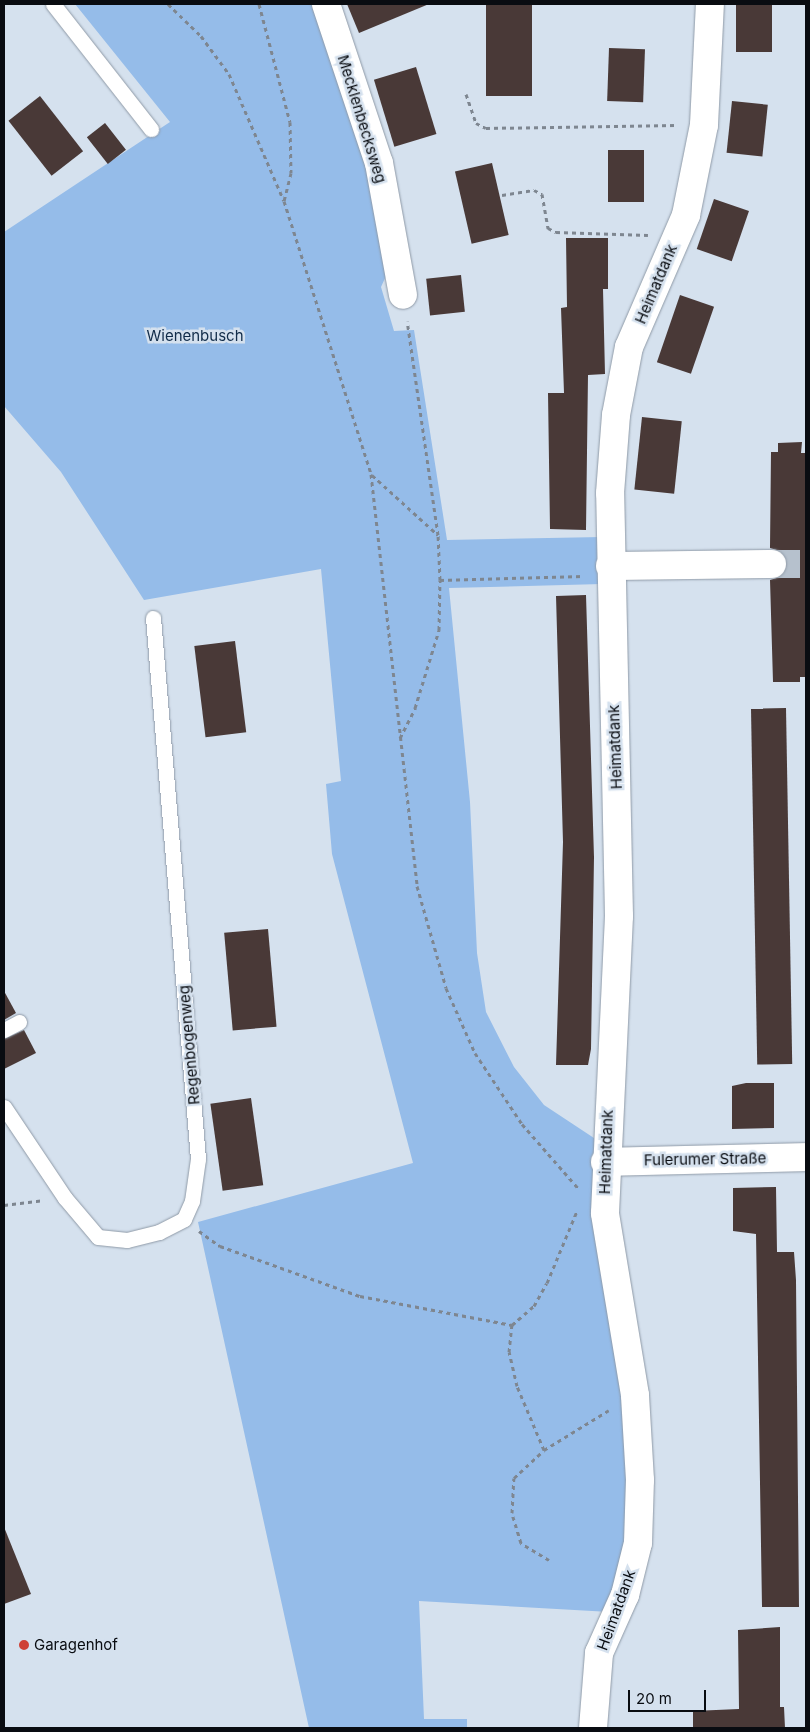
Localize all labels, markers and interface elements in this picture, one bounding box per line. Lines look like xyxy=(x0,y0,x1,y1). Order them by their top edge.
street label: Mecklenbecksweg xyxy=(334,53,390,185)
street label: Heimatdank xyxy=(631,242,681,326)
park label: Wienenbusch xyxy=(146,327,244,345)
street label: Heimatdank xyxy=(605,704,625,790)
street label: Regenbogenweg xyxy=(175,984,203,1106)
street label: Heimatdank xyxy=(596,1109,616,1195)
street label: Fulerumer Straße xyxy=(644,1149,766,1169)
street label: Heimatdank xyxy=(593,1567,639,1653)
place label: Garagenhof xyxy=(34,1636,118,1654)
marker: Garagenhof xyxy=(18,1639,30,1651)
scale bar xyxy=(630,1680,708,1712)
text: 20 m xyxy=(636,1689,672,1708)

